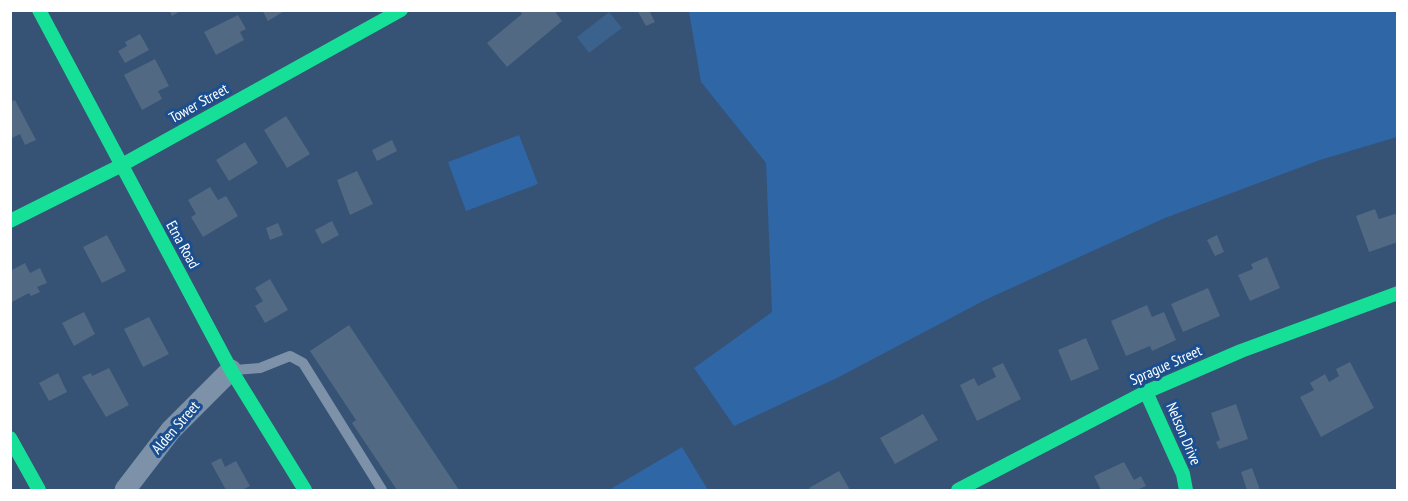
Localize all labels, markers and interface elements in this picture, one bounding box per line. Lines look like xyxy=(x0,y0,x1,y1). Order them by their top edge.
street label: Tower Street xyxy=(166,80,232,128)
street label: Etna Road xyxy=(162,218,202,272)
street label: Sprague Street xyxy=(1127,342,1205,390)
street label: Alden Street xyxy=(148,398,204,458)
street label: Nelson Drive xyxy=(1162,400,1204,468)

